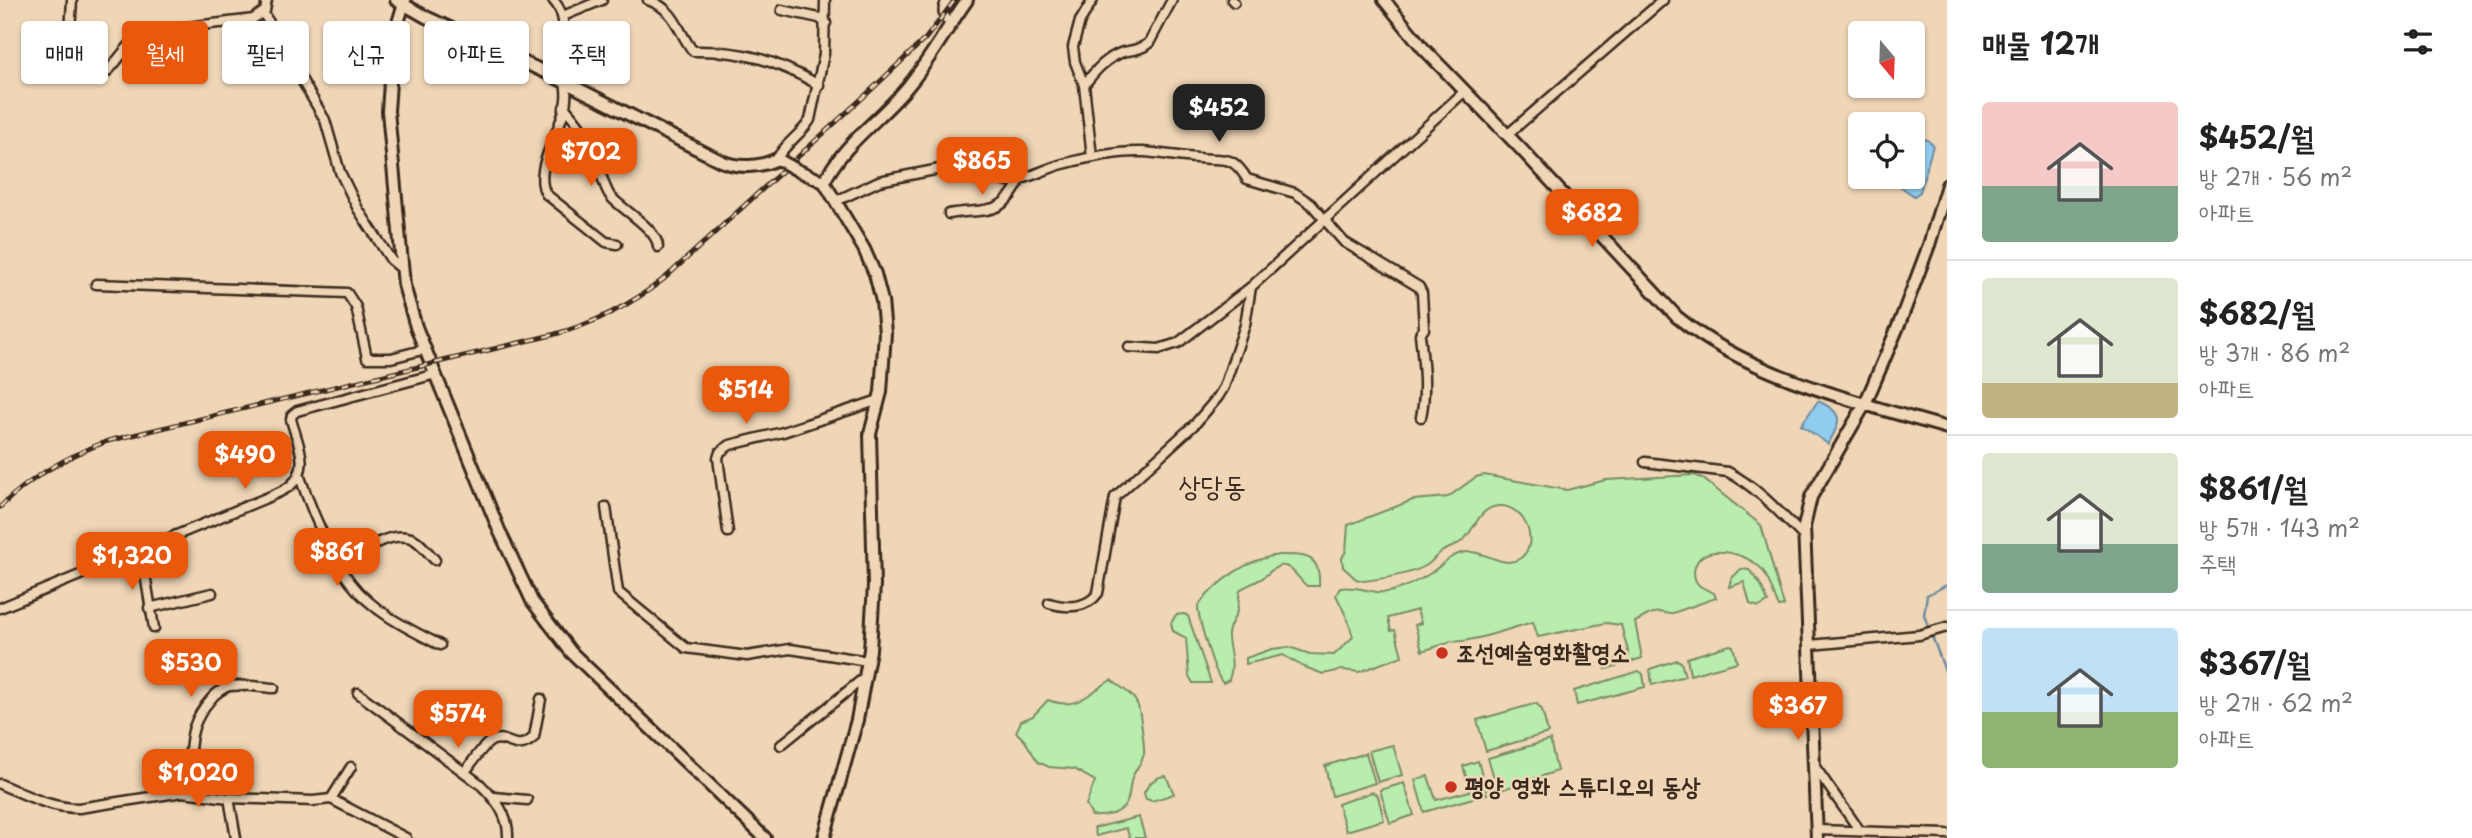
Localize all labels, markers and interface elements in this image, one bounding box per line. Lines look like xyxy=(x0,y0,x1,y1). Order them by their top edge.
text: 매물 12개 xyxy=(1982,20,2099,65)
chip: 매매 xyxy=(21,21,108,84)
chip: 월세 xyxy=(122,21,208,84)
chip: 필터 xyxy=(222,21,309,84)
chip: 신규 xyxy=(323,21,410,84)
chip: 아파트 xyxy=(424,21,529,84)
chip: 주택 xyxy=(543,21,630,84)
north arrow xyxy=(1848,21,1925,98)
map controls xyxy=(1848,21,1925,189)
icon: filters xyxy=(2399,23,2437,61)
pin: $452 xyxy=(1178,85,1260,144)
text: $452 xyxy=(1189,89,1249,124)
button: locate xyxy=(1848,112,1925,189)
text: $452/월 xyxy=(2199,114,2314,159)
pin: $702 xyxy=(550,128,632,188)
icon: home xyxy=(2038,130,2122,214)
text: $702 xyxy=(561,133,621,168)
pin: $865 xyxy=(941,138,1023,197)
text: $865 xyxy=(953,142,1011,177)
text: 방 2개 · 56 m² xyxy=(2199,159,2352,194)
pin: $682 xyxy=(1551,190,1633,249)
text: $682 xyxy=(1562,194,1622,229)
text: 아파트 xyxy=(2199,194,2255,229)
text: $682/월 xyxy=(2199,290,2315,335)
icon: home xyxy=(2038,306,2122,390)
text: 방 3개 · 86 m² xyxy=(2199,335,2350,370)
pin: $514 xyxy=(705,366,787,426)
text: 아파트 xyxy=(2199,370,2255,405)
text: $514 xyxy=(718,371,774,406)
pin: $490 xyxy=(204,432,286,491)
text: $490 xyxy=(214,436,276,471)
district label: 상당동 xyxy=(1178,463,1246,506)
text: $861/월 xyxy=(2199,465,2308,510)
icon: home xyxy=(2038,481,2122,565)
text: 방 5개 · 143 m² xyxy=(2199,510,2360,545)
pin: $861 xyxy=(296,528,378,588)
pin: $1,320 xyxy=(75,532,189,592)
text: $861 xyxy=(310,533,364,568)
text: $1,320 xyxy=(92,537,172,572)
text: 주택 xyxy=(2199,545,2236,580)
place label: 조선예술영화촬영소 xyxy=(1456,633,1630,669)
pin: $530 xyxy=(150,640,232,699)
text: $367/월 xyxy=(2199,640,2310,685)
text: $530 xyxy=(160,644,222,679)
marker: 조선예술영화촬영소 xyxy=(1434,645,1450,661)
icon: home xyxy=(2038,656,2122,740)
pin: $367 xyxy=(1757,682,1839,742)
text: 방 2개 · 62 m² xyxy=(2199,685,2353,720)
text: $367 xyxy=(1769,687,1827,722)
pin: $574 xyxy=(417,690,499,750)
text: $574 xyxy=(429,695,487,730)
text: 아파트 xyxy=(2199,720,2255,755)
pin: $1,020 xyxy=(141,750,255,809)
text: $1,020 xyxy=(158,754,238,789)
place label: 평양 영화 스튜디오의 동상 xyxy=(1465,767,1701,803)
marker: 평양 영화 스튜디오의 동상 xyxy=(1443,779,1459,795)

